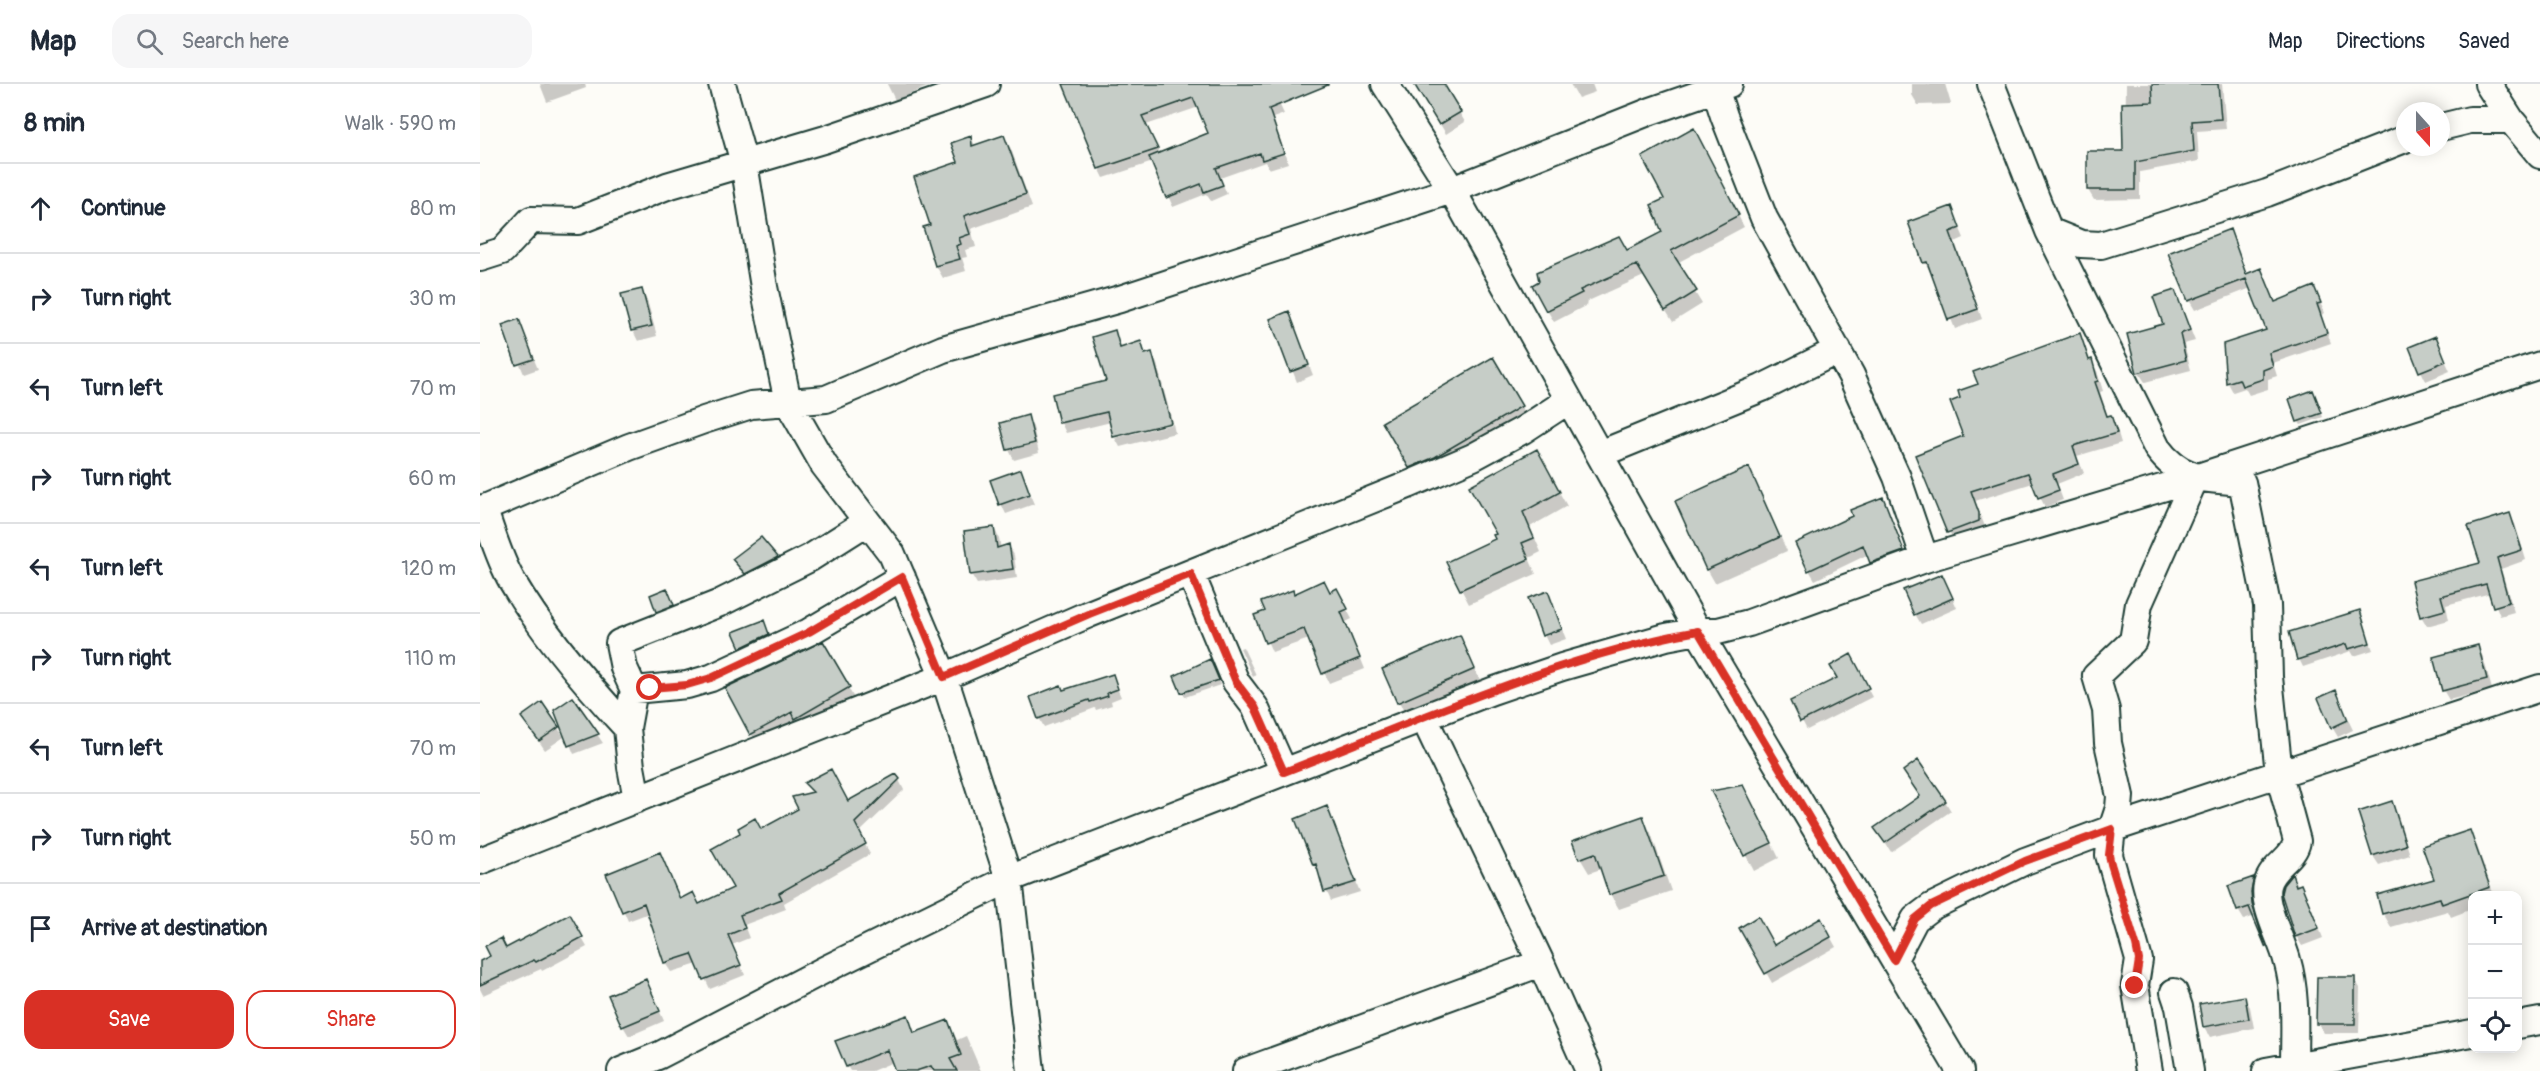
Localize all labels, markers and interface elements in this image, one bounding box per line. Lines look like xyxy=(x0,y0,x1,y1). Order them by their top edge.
search box xyxy=(112,14,532,68)
text: Map xyxy=(30,24,76,59)
icon: search xyxy=(133,25,166,58)
text: Search here xyxy=(181,27,289,55)
text: Map xyxy=(2268,28,2303,55)
text: Directions xyxy=(2336,28,2425,55)
text: Saved xyxy=(2458,28,2510,55)
north arrow xyxy=(2396,102,2450,156)
text: 8 min xyxy=(24,107,85,139)
text: Walk · 590 m xyxy=(344,111,456,136)
icon: ahead xyxy=(24,192,57,225)
text: Continue xyxy=(81,194,165,222)
text: 80 m xyxy=(410,196,456,221)
icon: right xyxy=(24,282,57,315)
text: Turn right xyxy=(81,284,171,312)
text: 30 m xyxy=(409,286,456,311)
icon: left xyxy=(24,372,57,405)
text: Turn left xyxy=(81,374,163,402)
text: 70 m xyxy=(410,376,456,401)
icon: right xyxy=(24,462,57,495)
text: Turn right xyxy=(81,464,171,492)
text: 60 m xyxy=(409,466,456,491)
icon: left xyxy=(24,552,57,585)
text: Turn left xyxy=(81,554,163,582)
text: 120 m xyxy=(401,556,456,581)
icon: right xyxy=(24,642,57,675)
text: Turn right xyxy=(81,644,171,672)
text: 110 m xyxy=(405,646,456,671)
route start xyxy=(636,674,662,700)
icon: left xyxy=(24,732,57,765)
text: Turn left xyxy=(81,734,163,762)
text: 70 m xyxy=(410,736,456,761)
icon: right xyxy=(24,822,57,855)
text: Turn right xyxy=(81,824,171,852)
text: 50 m xyxy=(409,826,456,851)
map controls xyxy=(2468,891,2522,1053)
button: + xyxy=(2468,891,2522,945)
icon: arrive xyxy=(24,912,57,945)
text: Arrive at destination xyxy=(81,914,267,942)
button: − xyxy=(2468,945,2522,999)
route end xyxy=(2121,972,2147,998)
button: Save xyxy=(24,990,234,1049)
button: Share xyxy=(246,990,456,1049)
button: locate xyxy=(2468,999,2522,1053)

